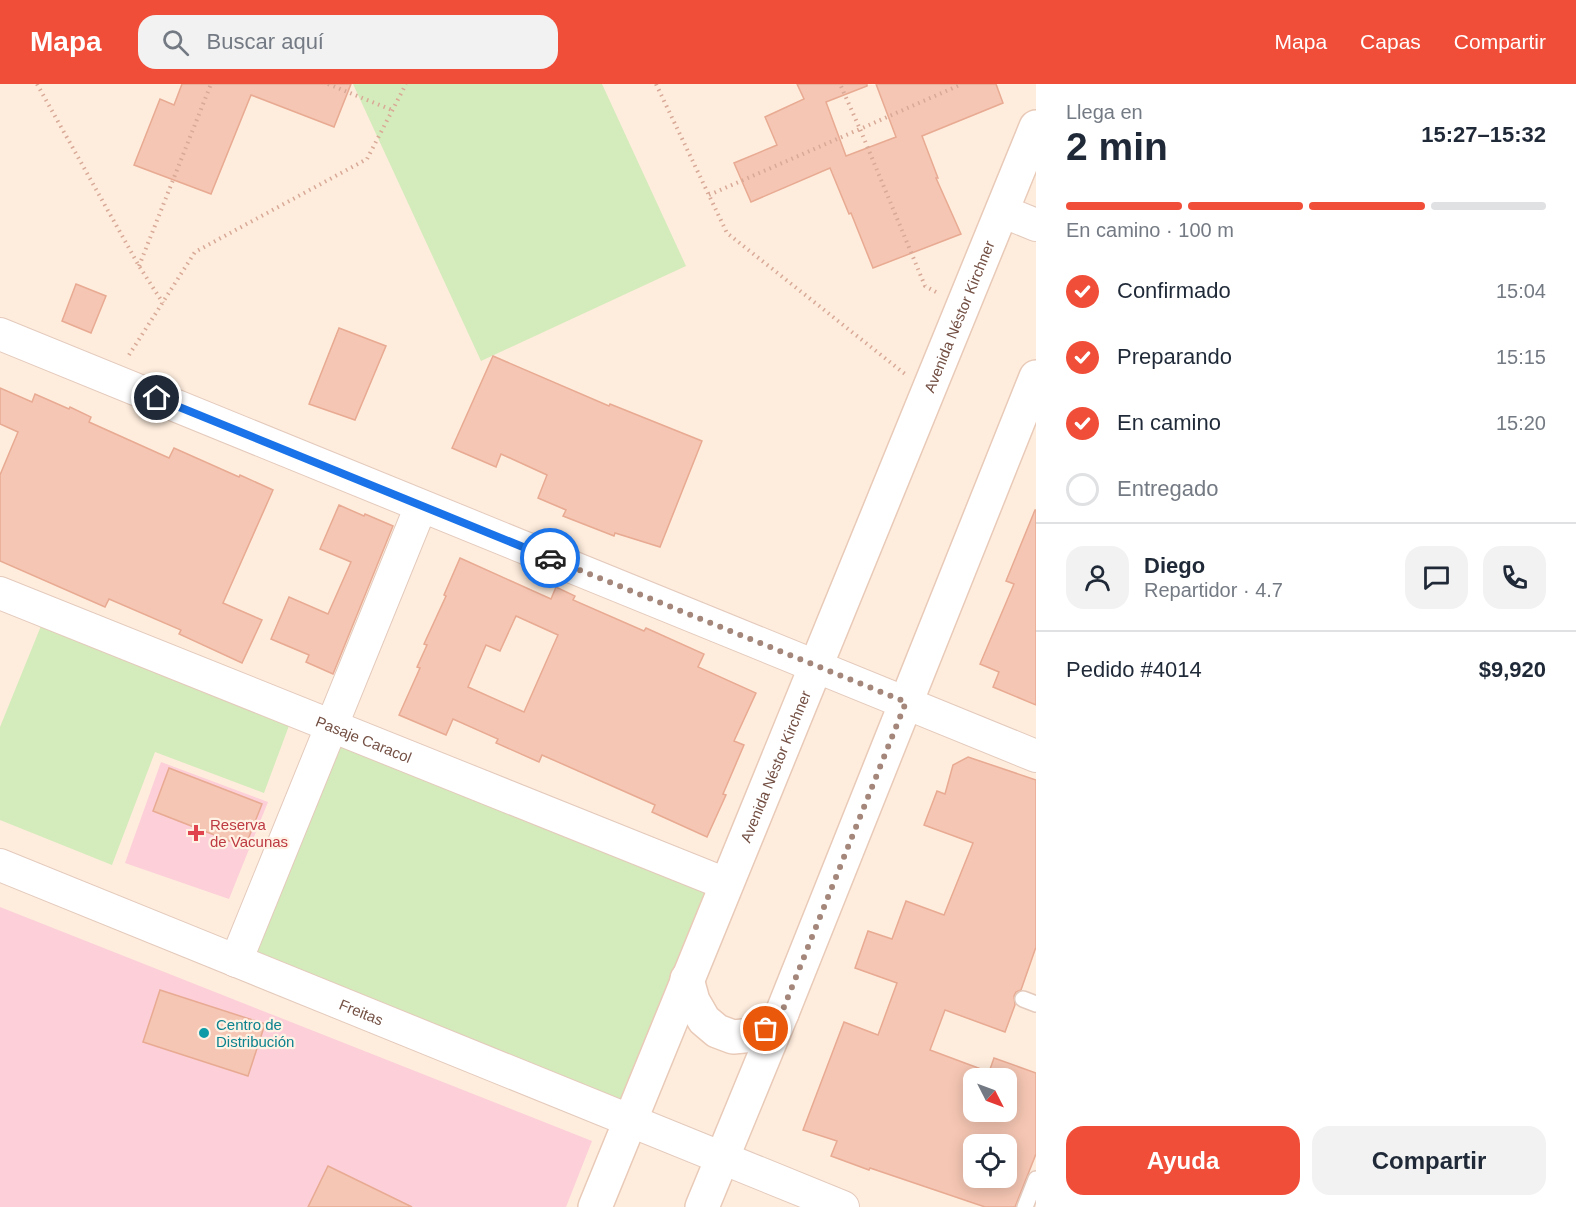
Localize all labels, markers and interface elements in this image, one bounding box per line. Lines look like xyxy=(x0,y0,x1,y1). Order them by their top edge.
search box xyxy=(138,15,558,69)
text: Mapa xyxy=(30,26,102,57)
icon: search xyxy=(159,26,192,59)
text: Buscar aquí xyxy=(207,29,324,54)
text: Mapa xyxy=(1275,30,1327,53)
text: Capas xyxy=(1360,30,1421,53)
text: Compartir xyxy=(1454,30,1546,53)
text: Llega en xyxy=(1066,101,1143,123)
text: 15:27–15:32 xyxy=(1421,122,1546,147)
text: 2 min xyxy=(1066,125,1168,168)
text: En camino · 100 m xyxy=(1066,219,1234,241)
street label: Avenida Néstor Kirchner xyxy=(920,238,997,395)
icon: check xyxy=(1066,275,1099,308)
text: Confirmado xyxy=(1117,278,1231,303)
text: 15:04 xyxy=(1496,280,1546,302)
icon: check xyxy=(1066,341,1099,374)
text: Preparando xyxy=(1117,344,1232,369)
text: 15:15 xyxy=(1496,346,1546,368)
pin xyxy=(131,372,182,423)
icon: home xyxy=(140,381,173,414)
icon: check xyxy=(1066,407,1099,440)
text: En camino xyxy=(1117,410,1221,435)
text: 15:20 xyxy=(1496,412,1546,434)
text: Entregado xyxy=(1117,476,1219,501)
courier xyxy=(520,528,580,588)
icon: car xyxy=(534,542,567,575)
button: person xyxy=(1066,546,1129,609)
button: chat xyxy=(1405,546,1468,609)
button: phone xyxy=(1483,546,1546,609)
text: Diego xyxy=(1144,553,1205,578)
text: Repartidor · 4.7 xyxy=(1144,579,1283,601)
text: Pedido #4014 xyxy=(1066,657,1202,682)
text: $9,920 xyxy=(1479,657,1546,682)
street label: Avenida Néstor Kirchner xyxy=(736,688,814,845)
street label: Pasaje Caracol xyxy=(313,712,414,766)
place label: Reserva de Vacunas xyxy=(210,816,288,850)
marker: Reserva de Vacunas xyxy=(187,824,205,842)
street label: Freitas xyxy=(337,995,386,1028)
pin xyxy=(740,1003,791,1054)
icon: bag xyxy=(749,1012,782,1045)
place label: Centro de Distribución xyxy=(216,1016,294,1050)
marker: Centro de Distribución xyxy=(197,1026,211,1040)
north arrow xyxy=(963,1068,1017,1122)
map controls xyxy=(963,1068,1017,1188)
button: Ayuda xyxy=(1066,1126,1300,1195)
button: Compartir xyxy=(1312,1126,1546,1195)
button: locate xyxy=(963,1134,1017,1188)

